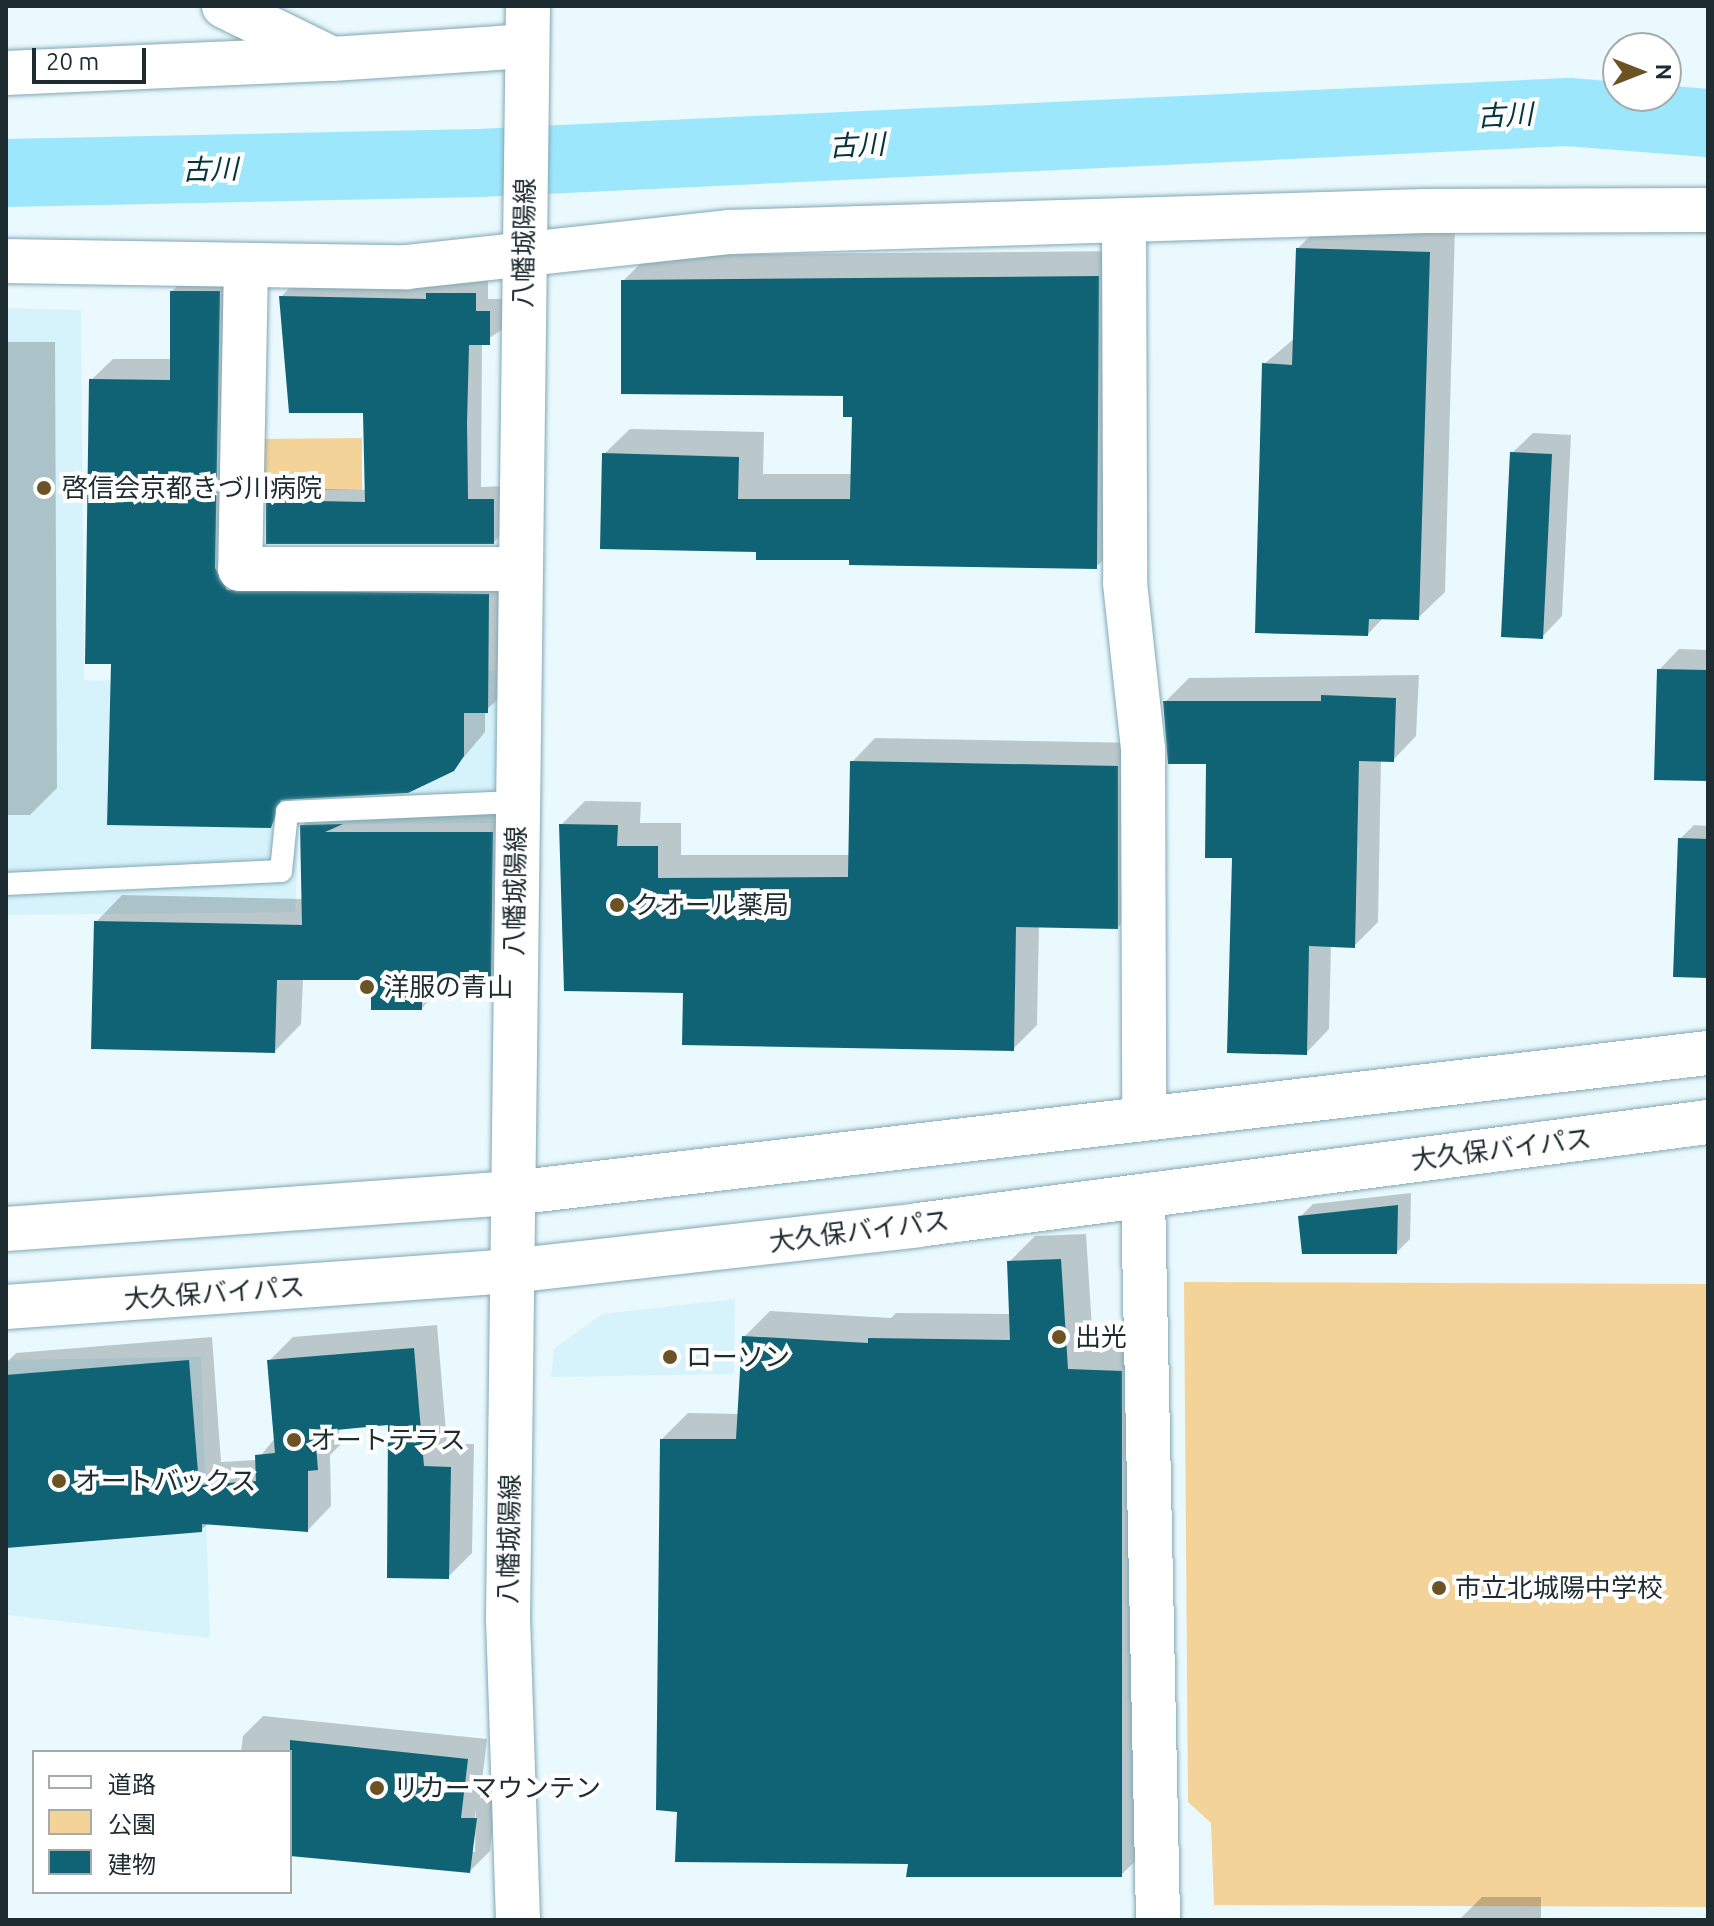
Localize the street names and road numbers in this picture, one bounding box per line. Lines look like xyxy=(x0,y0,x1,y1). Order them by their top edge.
street label: 八幡城陽線 xyxy=(507,178,541,308)
street label: 八幡城陽線 xyxy=(498,826,532,956)
street label: 大久保バイパス xyxy=(1409,1122,1593,1176)
street label: 大久保バイパス xyxy=(767,1204,951,1258)
street label: 大久保バイパス xyxy=(122,1271,306,1315)
street label: 八幡城陽線 xyxy=(492,1474,526,1604)

